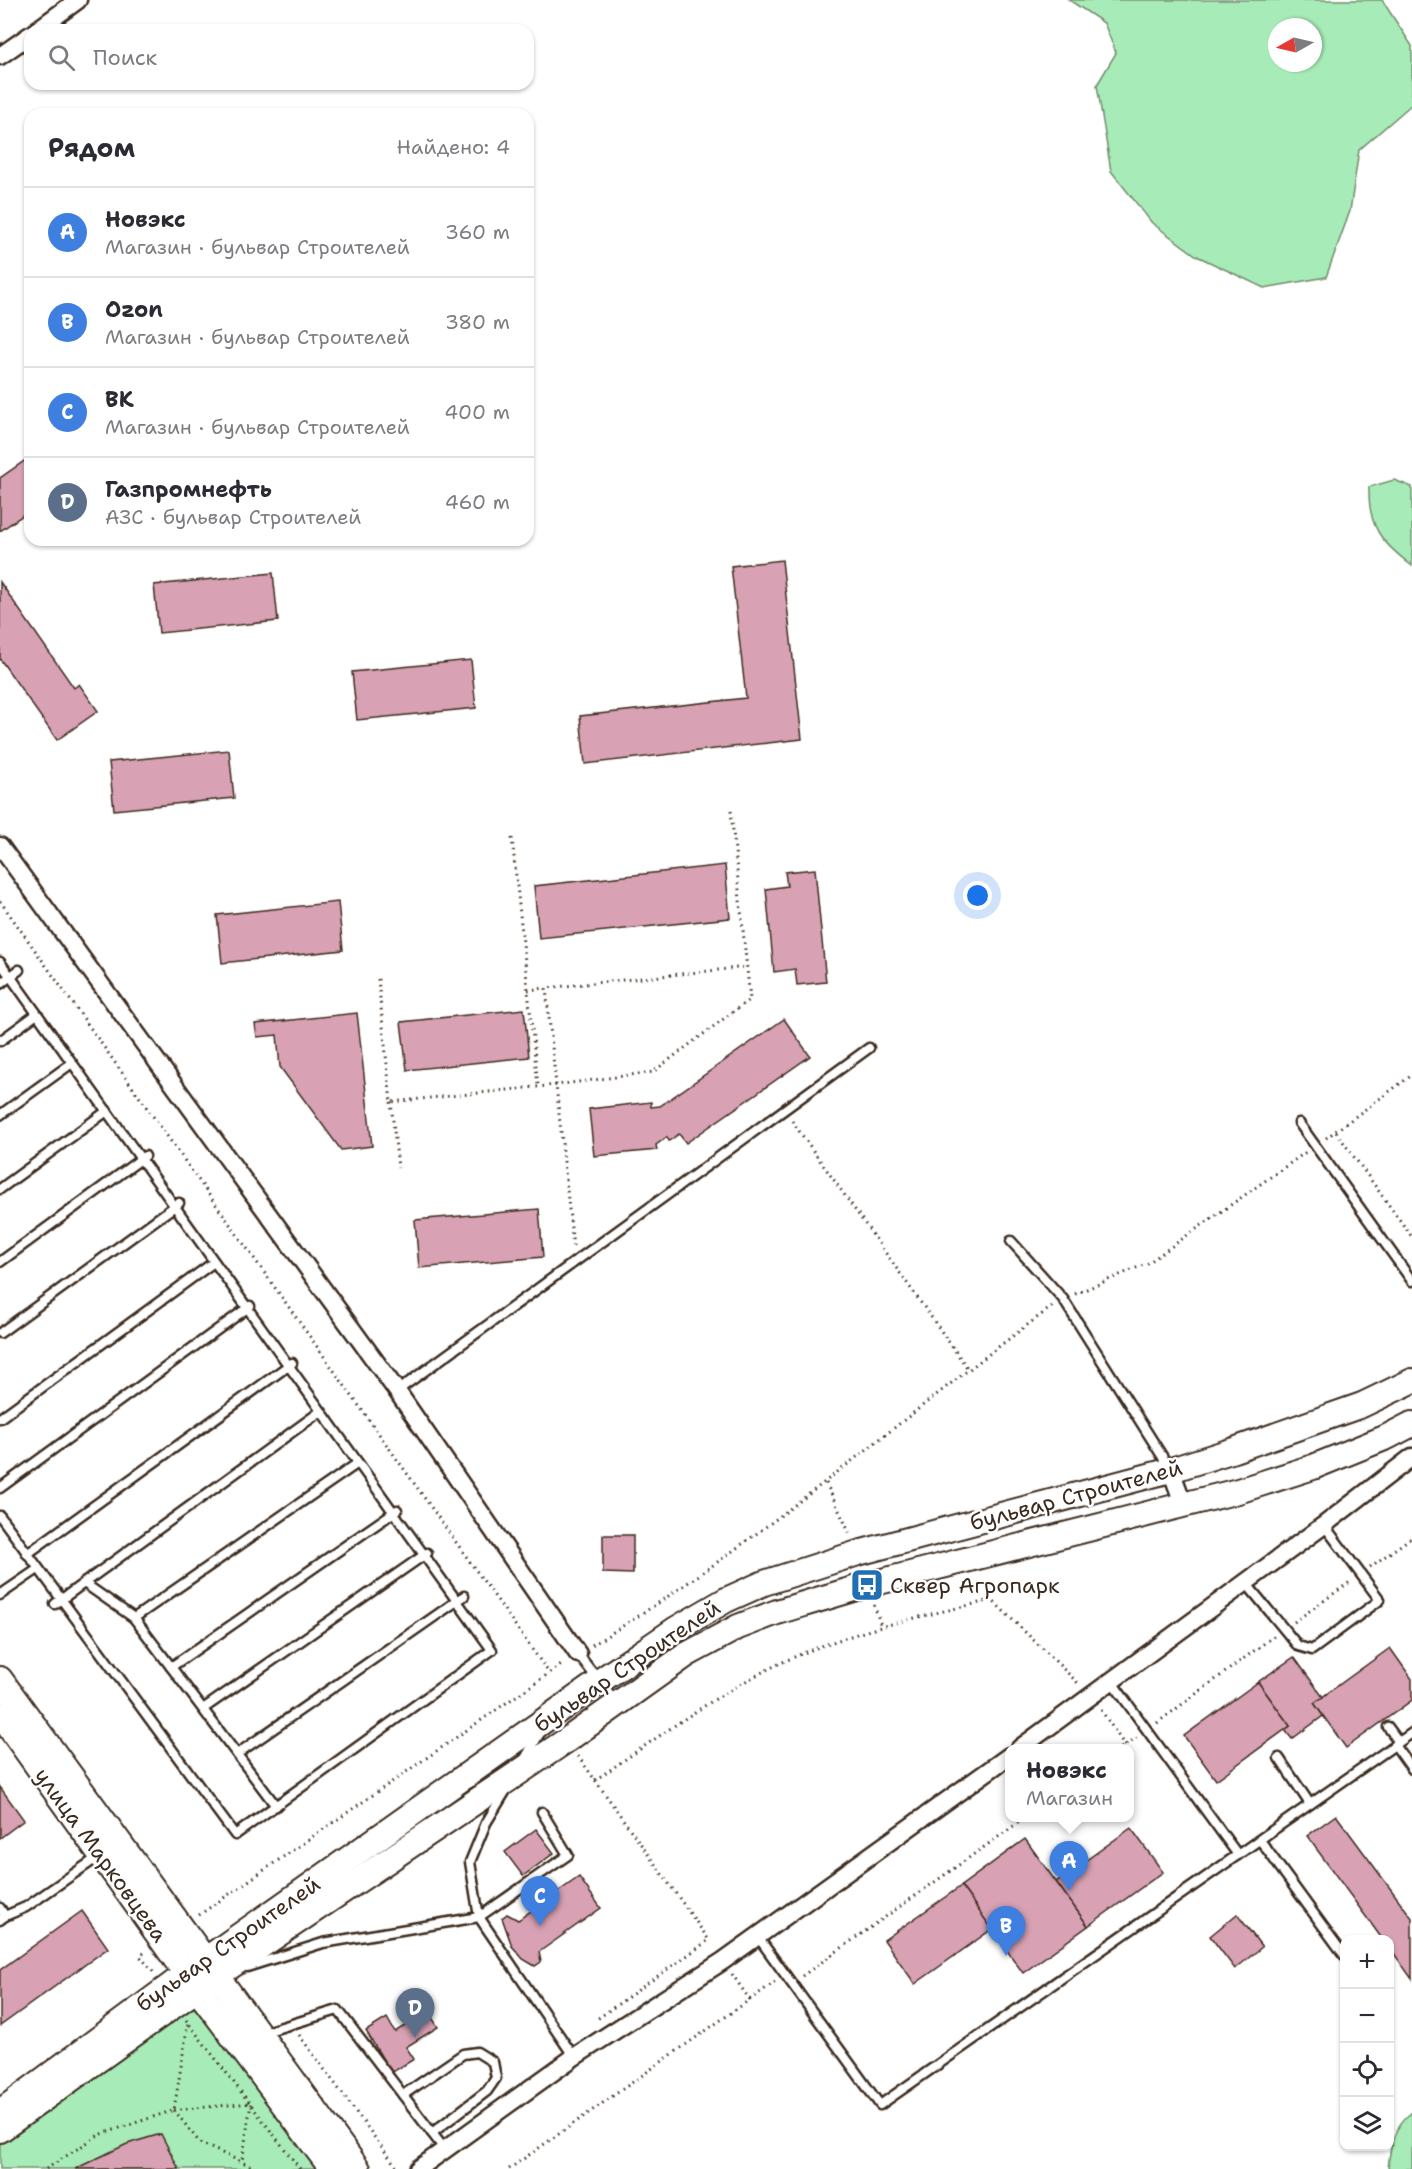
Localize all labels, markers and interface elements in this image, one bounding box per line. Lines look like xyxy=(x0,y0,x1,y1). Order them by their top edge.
north arrow xyxy=(1268,18,1322,72)
search box xyxy=(24,24,534,90)
icon: search xyxy=(45,41,78,74)
text: Поиск xyxy=(93,43,157,72)
text: Рядом xyxy=(48,130,135,165)
text: Найдено: 4 xyxy=(397,134,510,160)
text: Новэкс xyxy=(105,205,186,234)
text: A xyxy=(60,219,75,245)
text: 360 m xyxy=(445,219,510,245)
text: Магазин · бульвар Строителей xyxy=(105,234,410,260)
text: Ozon xyxy=(105,295,163,324)
text: B xyxy=(61,309,74,335)
text: 380 m xyxy=(445,309,510,335)
text: Магазин · бульвар Строителей xyxy=(105,324,410,350)
text: ВК xyxy=(105,385,134,414)
text: C xyxy=(61,399,74,425)
text: 400 m xyxy=(444,399,510,425)
text: Магазин · бульвар Строителей xyxy=(105,414,410,440)
text: Газпромнефть xyxy=(105,475,272,504)
text: D xyxy=(60,489,75,515)
text: 460 m xyxy=(445,489,510,515)
text: АЗС · бульвар Строителей xyxy=(105,504,361,530)
your location xyxy=(963,881,992,910)
street label: бульвар Строителей xyxy=(967,1453,1185,1537)
bus stop icon: Сквер Агропарк xyxy=(849,1567,885,1603)
place label: Сквер Агропарк xyxy=(890,1571,1060,1600)
street label: бульвар Строителей xyxy=(528,1593,726,1739)
popup xyxy=(1005,1744,1134,1822)
text: Новэкс xyxy=(1026,1756,1107,1785)
street label: улица Марковцева xyxy=(28,1762,174,1948)
text: Магазин xyxy=(1026,1785,1113,1811)
pin: A xyxy=(1050,1842,1088,1891)
street label: бульвар Строителей xyxy=(130,1869,326,2019)
pin: C xyxy=(520,1876,560,1926)
pin: B xyxy=(986,1906,1026,1956)
map controls xyxy=(1340,1935,1394,2151)
button: + xyxy=(1340,1935,1394,1989)
pin: D xyxy=(396,1988,434,2038)
button: − xyxy=(1340,1989,1394,2043)
button: locate xyxy=(1340,2043,1394,2097)
button: layers xyxy=(1340,2097,1394,2151)

